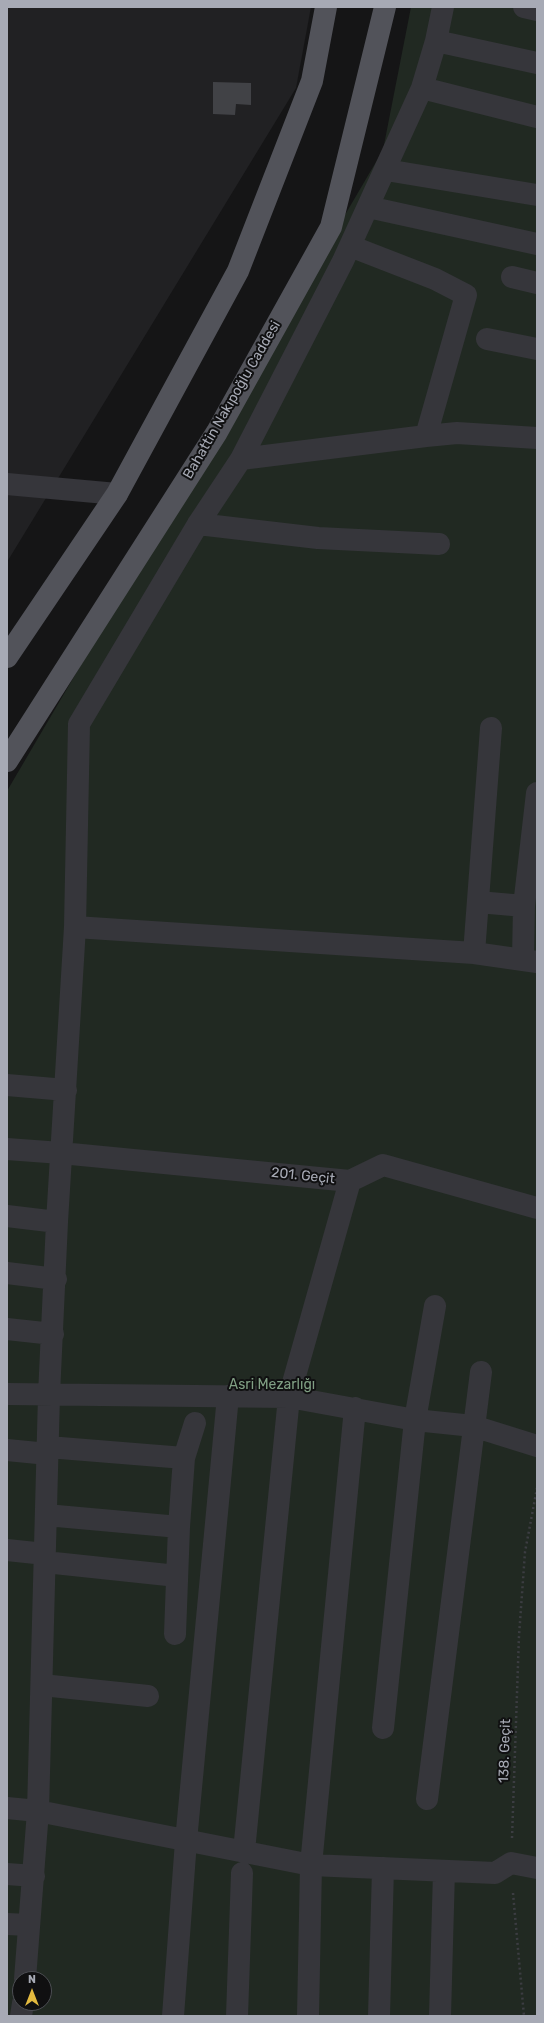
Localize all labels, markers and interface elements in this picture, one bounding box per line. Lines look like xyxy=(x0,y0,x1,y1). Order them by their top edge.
street label: Bahattin Nakıpoğlu Caddesi xyxy=(180,318,284,482)
street label: 201. Geçit xyxy=(270,1164,336,1188)
park label: Asri Mezarlığı xyxy=(229,1377,315,1393)
street label: 138. Geçit xyxy=(495,1719,515,1783)
north arrow xyxy=(12,1971,52,2011)
text: N xyxy=(28,1973,36,1986)

